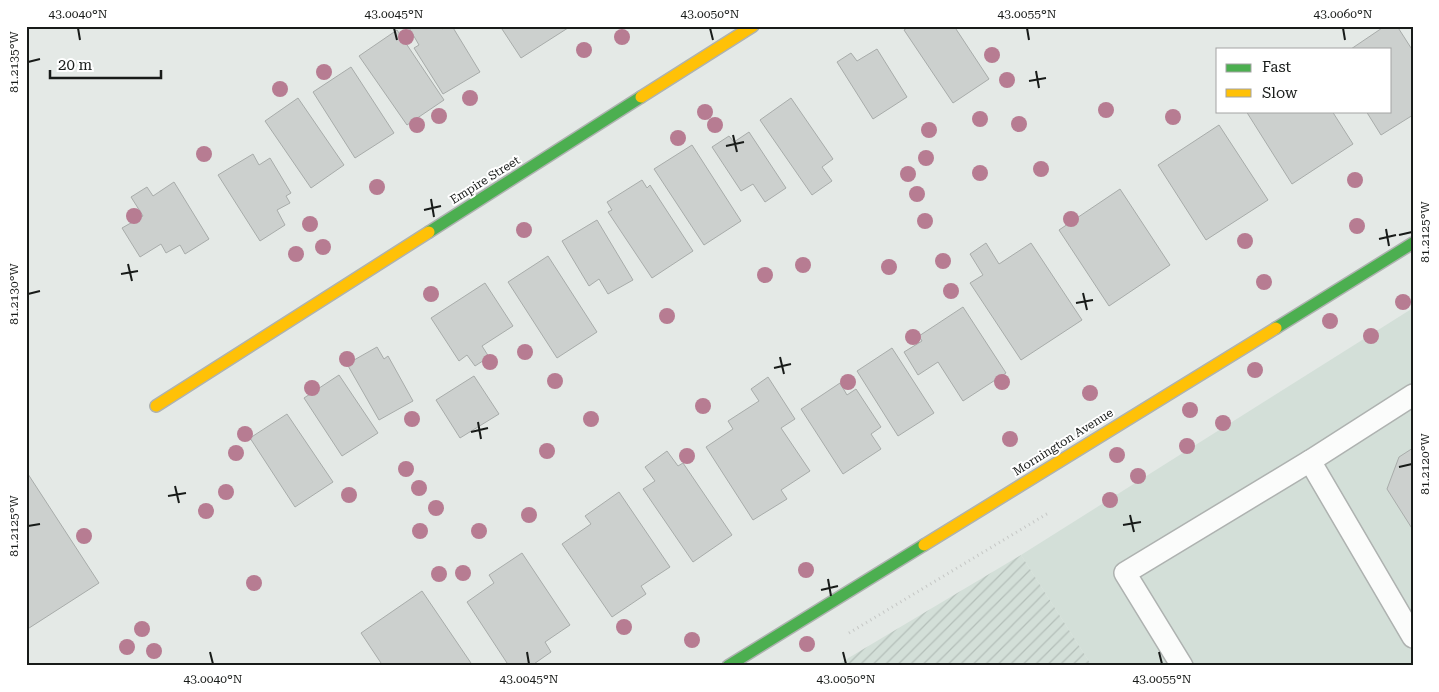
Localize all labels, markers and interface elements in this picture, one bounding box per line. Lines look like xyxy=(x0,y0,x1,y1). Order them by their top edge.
text: 43.0040°N xyxy=(49,7,108,21)
text: 43.0045°N xyxy=(365,7,424,21)
text: 43.0050°N xyxy=(681,7,740,21)
text: 43.0055°N xyxy=(998,7,1057,21)
text: 43.0060°N xyxy=(1314,7,1373,21)
text: 81.2135°W xyxy=(7,30,21,93)
scale bar xyxy=(50,48,161,80)
legend xyxy=(1216,48,1392,112)
text: 20 m xyxy=(58,56,93,74)
text: Fast xyxy=(1262,58,1292,76)
text: Slow xyxy=(1262,84,1298,102)
street label: Empire Street xyxy=(448,153,523,207)
text: 81.2125°W xyxy=(1418,200,1432,263)
text: 81.2130°W xyxy=(7,262,21,325)
street label: Mornington Avenue xyxy=(1010,405,1116,479)
text: 81.2120°W xyxy=(1418,432,1432,495)
text: 81.2125°W xyxy=(7,494,21,557)
text: 43.0040°N xyxy=(184,672,243,686)
text: 43.0045°N xyxy=(500,672,559,686)
text: 43.0050°N xyxy=(817,672,876,686)
text: 43.0055°N xyxy=(1133,672,1192,686)

